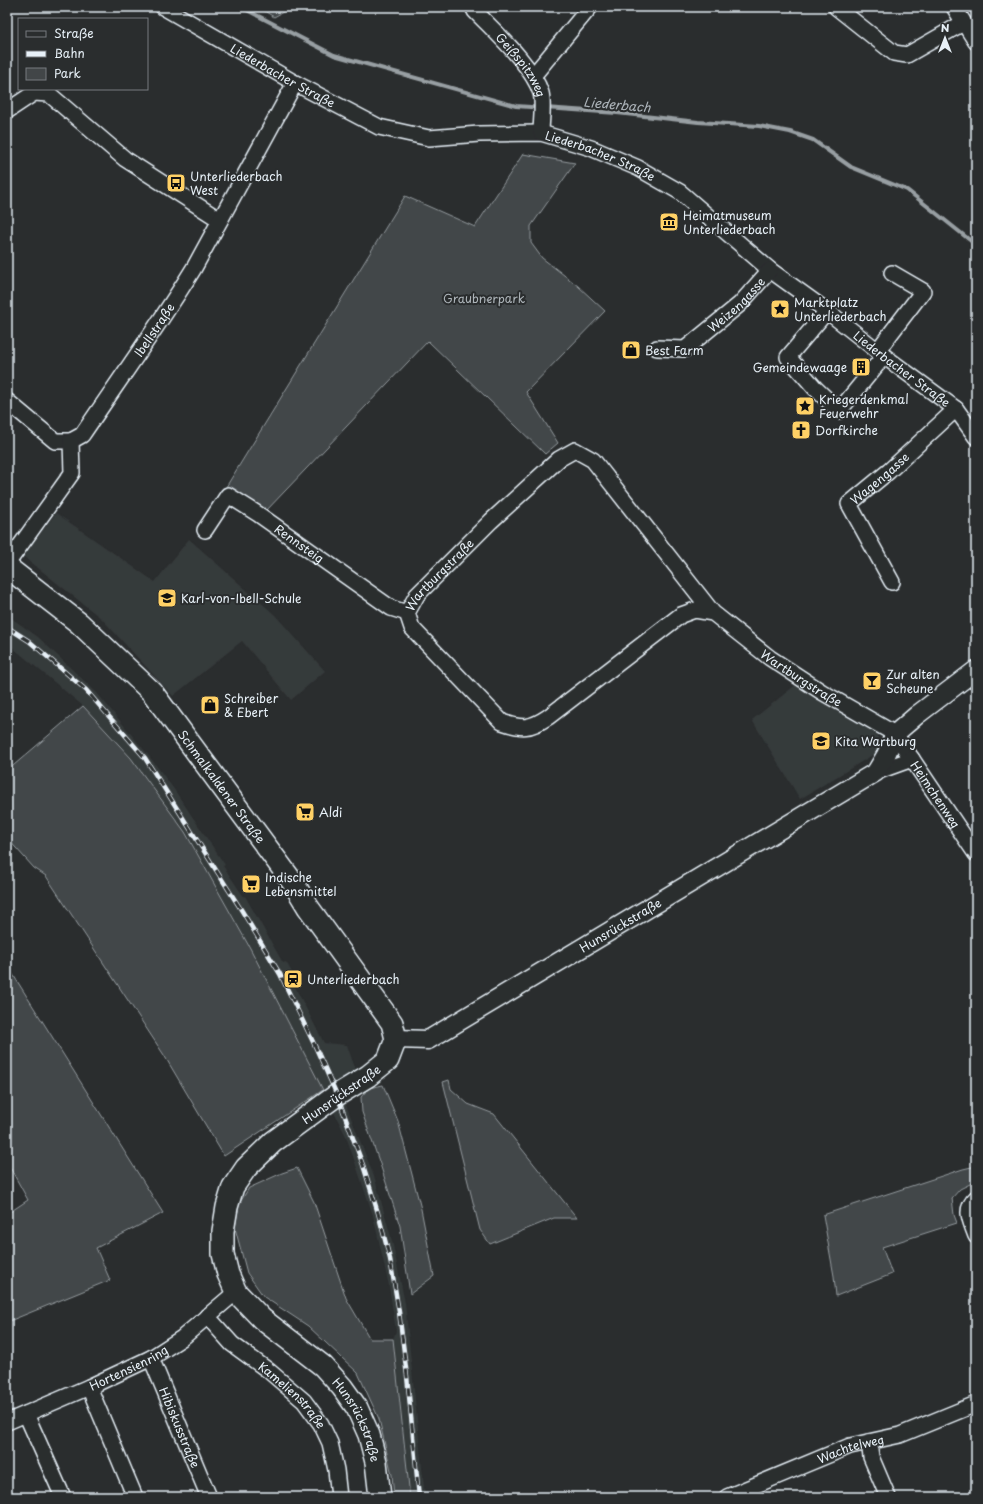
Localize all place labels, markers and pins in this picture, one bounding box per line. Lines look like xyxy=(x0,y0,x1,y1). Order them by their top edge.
place label: Unterliederbach West xyxy=(190,167,282,199)
bus stop icon: Unterliederbach West xyxy=(165,172,187,194)
place label: Heimatmuseum Unterliederbach xyxy=(683,206,775,238)
museum icon: Heimatmuseum Unterliederbach xyxy=(658,211,680,233)
place label: Marktplatz Unterliederbach xyxy=(794,293,886,325)
place icon: Marktplatz Unterliederbach xyxy=(769,298,791,320)
shop icon: Best Farm xyxy=(620,339,642,361)
place label: Best Farm xyxy=(645,341,704,359)
building icon: Gemeindewaage xyxy=(850,356,872,378)
place label: Gemeindewaage xyxy=(753,358,847,376)
place label: Kriegerdenkmal Feuerwehr xyxy=(819,390,909,422)
place icon: Kriegerdenkmal Feuerwehr xyxy=(794,395,816,417)
church icon: Dorfkirche xyxy=(790,419,812,441)
place label: Dorfkirche xyxy=(815,421,878,439)
school or university icon: Karl-von-Ibell-Schule xyxy=(156,587,178,609)
place label: Karl-von-Ibell-Schule xyxy=(181,589,302,607)
place label: Zur alten Scheune xyxy=(886,665,940,697)
bar icon: Zur alten Scheune xyxy=(861,670,883,692)
place label: Schreiber & Ebert xyxy=(224,689,279,721)
shop icon: Schreiber & Ebert xyxy=(199,694,221,716)
school or university icon: Kita Wartburg xyxy=(810,730,832,752)
place label: Kita Wartburg xyxy=(835,732,916,750)
supermarket icon: Aldi xyxy=(294,801,316,823)
place label: Aldi xyxy=(319,803,342,821)
place label: Indische Lebensmittel xyxy=(265,868,337,900)
supermarket icon: Indische Lebensmittel xyxy=(240,873,262,895)
station icon: Unterliederbach xyxy=(282,968,304,990)
place label: Unterliederbach xyxy=(307,970,399,988)

